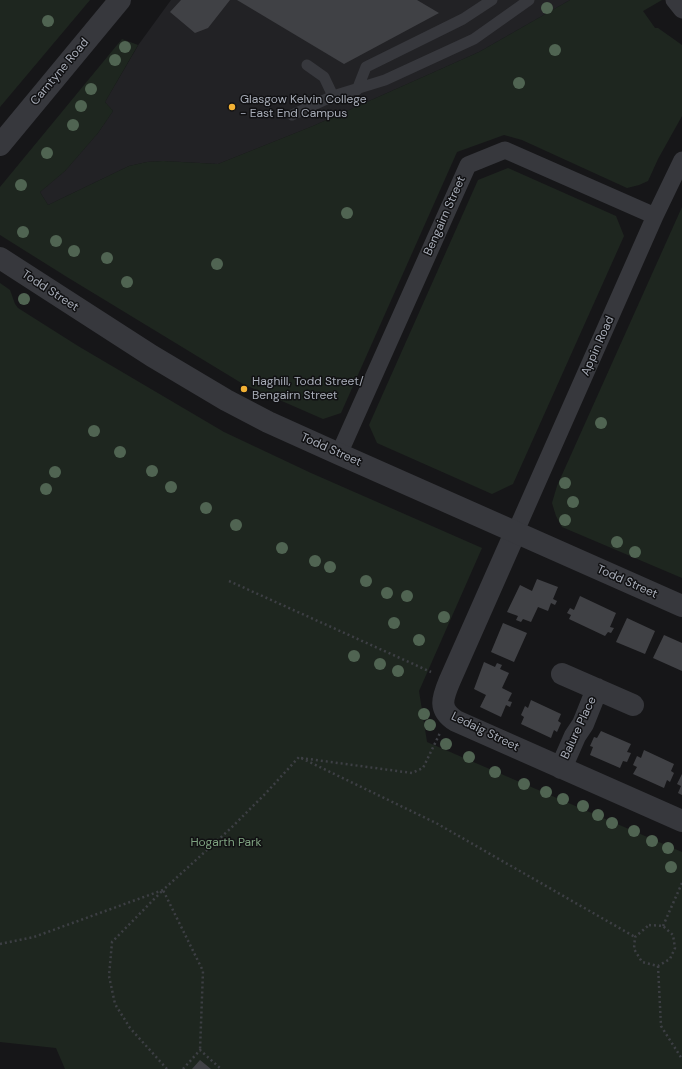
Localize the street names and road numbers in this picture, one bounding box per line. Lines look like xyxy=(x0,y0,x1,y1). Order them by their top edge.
street label: Carntyne Road xyxy=(28,36,92,108)
street label: Bengairn Street xyxy=(421,174,469,258)
street label: Todd Street xyxy=(19,267,81,315)
street label: Appin Road xyxy=(578,314,618,378)
street label: Todd Street xyxy=(298,430,364,470)
street label: Todd Street xyxy=(594,562,660,602)
street label: Balure Place xyxy=(558,694,600,762)
street label: Ledaig Street xyxy=(449,709,521,755)

